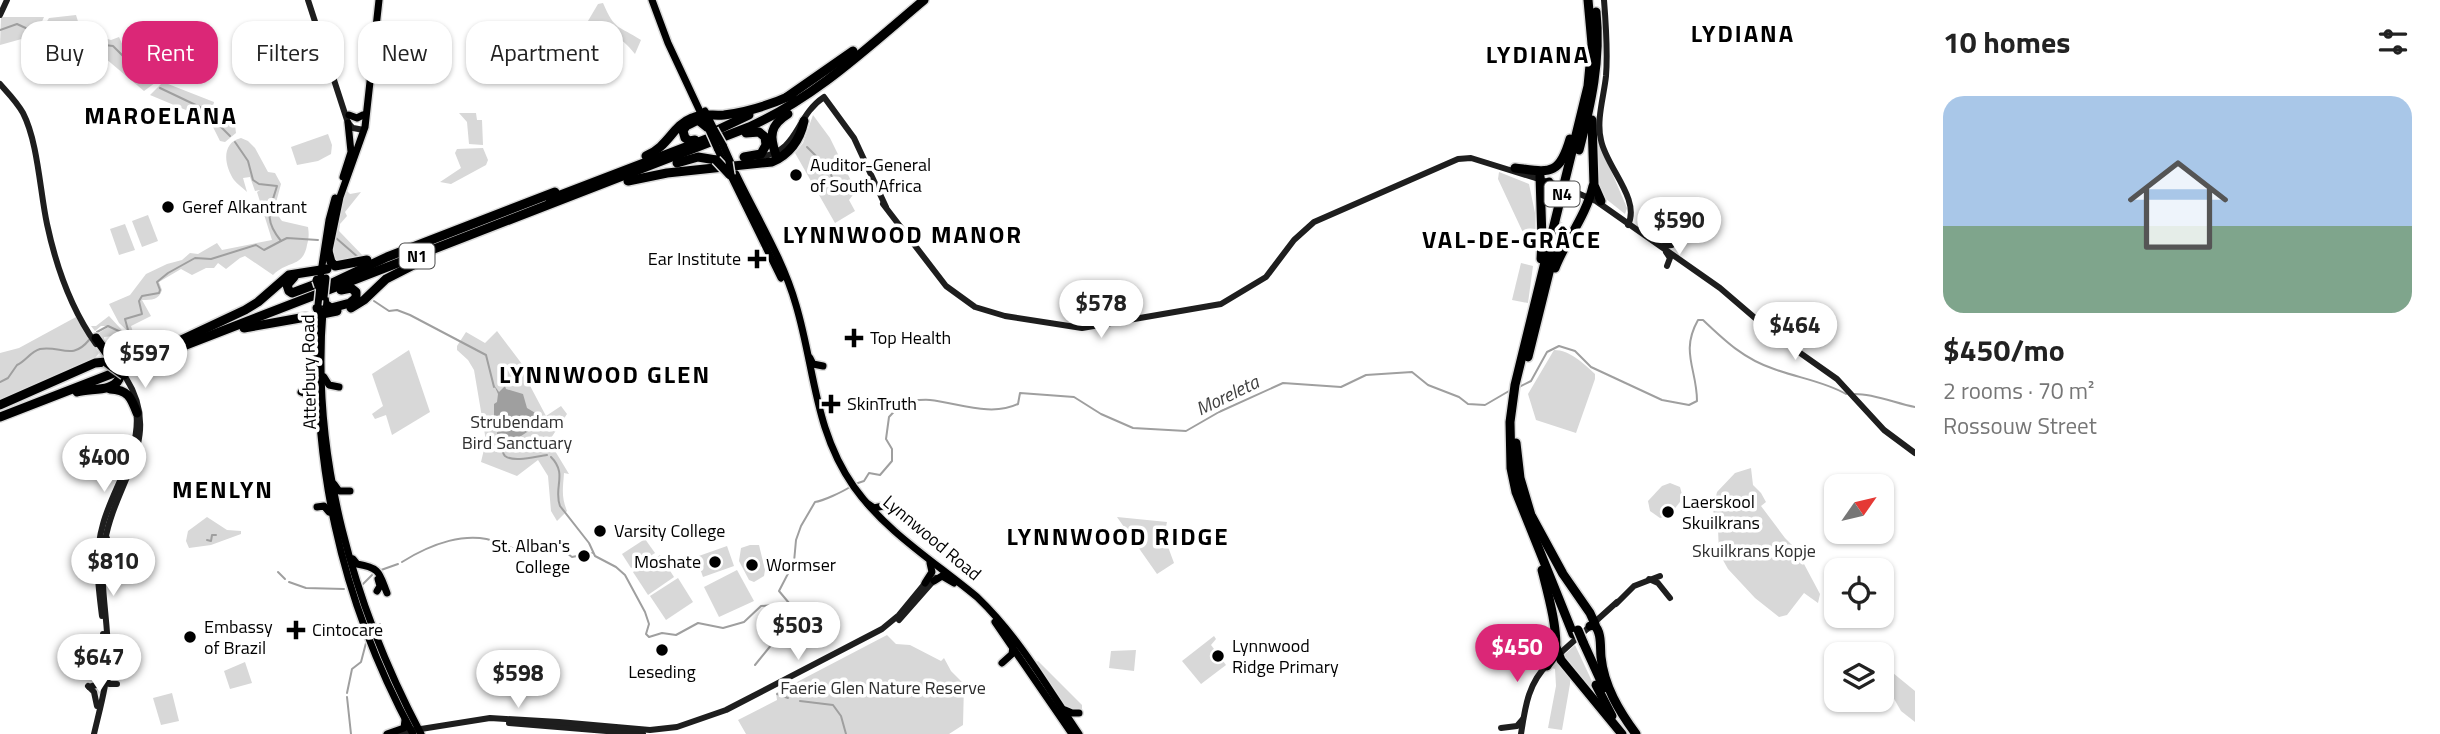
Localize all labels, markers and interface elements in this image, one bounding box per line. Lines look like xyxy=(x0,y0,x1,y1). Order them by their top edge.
district label: LYDIANA xyxy=(1691,15,1795,51)
text: 10 homes xyxy=(1943,19,2070,65)
chip: Buy xyxy=(21,21,108,84)
chip: Rent xyxy=(122,21,218,84)
chip: Filters xyxy=(232,21,344,84)
chip: New xyxy=(358,21,452,84)
chip: Apartment xyxy=(466,21,623,84)
icon: filters xyxy=(2374,23,2412,61)
district label: LYDIANA xyxy=(1486,36,1590,72)
district label: MAROELANA xyxy=(84,97,238,133)
icon: home xyxy=(2115,142,2241,268)
place label: Auditor-General of South Africa xyxy=(810,151,931,199)
marker: Auditor-General of South Africa xyxy=(788,167,804,183)
road number: N4 xyxy=(1544,182,1580,206)
place label: Geref Alkantrant xyxy=(182,193,307,220)
pin: $590 xyxy=(1638,198,1720,257)
marker: Geref Alkantrant xyxy=(160,199,176,215)
text: $590 xyxy=(1653,202,1705,237)
district label: LYNNWOOD MANOR xyxy=(783,216,1023,252)
district label: VAL-DE-GRÂCE xyxy=(1422,221,1602,257)
road number: N1 xyxy=(400,244,434,268)
place label: Ear Institute xyxy=(648,245,741,272)
marker: Ear Institute xyxy=(747,249,767,269)
pin: $578 xyxy=(1060,280,1142,340)
text: $578 xyxy=(1075,285,1127,320)
pin: $464 xyxy=(1754,302,1836,362)
text: $464 xyxy=(1769,307,1821,342)
street label: Atterbury Road xyxy=(294,314,323,430)
place label: Top Health xyxy=(870,324,951,351)
text: $450/mo xyxy=(1943,327,2065,373)
marker: Top Health xyxy=(844,328,864,348)
pin: $597 xyxy=(104,330,186,390)
text: $597 xyxy=(119,335,171,370)
district label: LYNNWOOD GLEN xyxy=(499,356,711,392)
water label: Moreleta xyxy=(1190,366,1265,422)
text: 2 rooms · 70 m² xyxy=(1943,373,2094,408)
place label: SkinTruth xyxy=(847,390,917,417)
marker: SkinTruth xyxy=(821,394,841,414)
park label: Strubendam Bird Sanctuary xyxy=(462,408,573,456)
text: Rossouw Street xyxy=(1943,408,2097,443)
pin: $400 xyxy=(63,434,145,494)
text: $400 xyxy=(78,439,130,474)
district label: MENLYN xyxy=(172,471,274,507)
north arrow xyxy=(1824,474,1894,544)
map controls xyxy=(1824,474,1894,712)
street label: Lynnwood Road xyxy=(877,488,987,587)
place label: Laerskool Skuilkrans xyxy=(1682,488,1760,536)
marker: Laerskool Skuilkrans xyxy=(1660,504,1676,520)
place label: Varsity College xyxy=(614,517,725,544)
district label: LYNNWOOD RIDGE xyxy=(1006,518,1230,554)
marker: Varsity College xyxy=(592,523,608,539)
place label: St. Alban's College xyxy=(491,532,570,580)
park label: Skuilkrans Kopje xyxy=(1692,537,1816,564)
pin: $810 xyxy=(72,538,154,598)
text: $810 xyxy=(87,543,139,578)
marker: St. Alban's College xyxy=(576,548,592,564)
place label: Moshate xyxy=(634,548,701,575)
place label: Wormser xyxy=(766,551,836,578)
marker: Moshate xyxy=(707,554,723,570)
marker: Wormser xyxy=(744,557,760,573)
button: locate xyxy=(1824,558,1894,628)
pin: $503 xyxy=(757,602,839,662)
text: $503 xyxy=(772,607,824,642)
place label: Embassy of Brazil xyxy=(204,613,273,661)
place label: Cintocare xyxy=(312,616,383,643)
marker: Cintocare xyxy=(286,620,306,640)
pin: $450 xyxy=(1476,624,1558,684)
marker: Embassy of Brazil xyxy=(182,629,198,645)
text: $450 xyxy=(1491,629,1543,664)
place label: Lynnwood Ridge Primary xyxy=(1232,632,1339,680)
pin: $647 xyxy=(58,634,140,694)
text: $647 xyxy=(73,639,125,674)
marker: Leseding xyxy=(654,642,670,658)
button: layers xyxy=(1824,642,1894,712)
marker: Lynnwood Ridge Primary xyxy=(1210,648,1226,664)
pin: $598 xyxy=(477,650,559,710)
text: $598 xyxy=(492,655,544,690)
place label: Leseding xyxy=(628,658,696,685)
park label: Faerie Glen Nature Reserve xyxy=(780,674,986,701)

